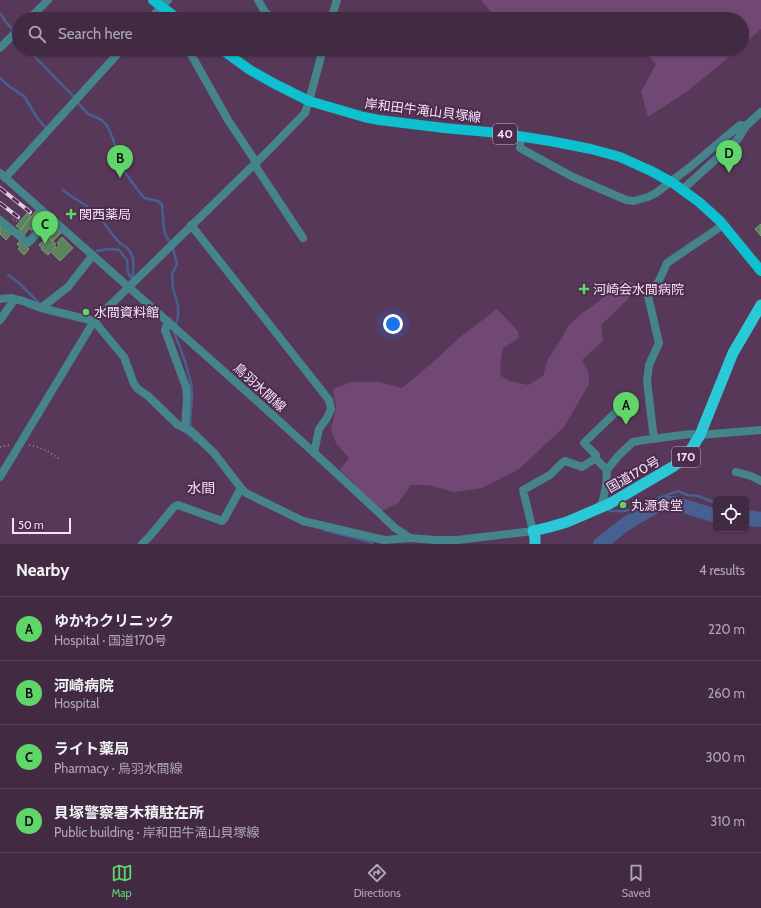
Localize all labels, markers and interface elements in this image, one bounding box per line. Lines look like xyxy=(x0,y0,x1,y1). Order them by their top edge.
search box xyxy=(12,12,749,56)
icon: search xyxy=(26,23,48,45)
text: Search here xyxy=(58,25,133,43)
street label: 岸和田牛滝山貝塚線 xyxy=(364,95,482,125)
road number: 40 xyxy=(493,124,517,144)
pin: D xyxy=(716,140,742,173)
pin: B xyxy=(107,145,133,178)
place label: 関西薬局 xyxy=(79,206,131,222)
marker: 関西薬局 xyxy=(66,209,76,219)
pin: C xyxy=(32,211,58,244)
place label: 河崎会水間病院 xyxy=(593,281,684,297)
marker: 河崎会水間病院 xyxy=(578,283,590,295)
place label: 水間資料館 xyxy=(94,304,159,320)
marker: 水間資料館 xyxy=(81,307,91,317)
your location xyxy=(383,314,403,334)
street label: 鳥羽水間線 xyxy=(230,359,290,415)
pin: A xyxy=(613,392,639,425)
road number: 170 xyxy=(672,447,700,467)
street label: 国道170号 xyxy=(604,452,662,496)
district label: 水間 xyxy=(187,479,215,497)
map controls xyxy=(713,496,749,532)
button: locate xyxy=(713,496,749,532)
place label: 丸源食堂 xyxy=(631,497,683,513)
marker: 丸源食堂 xyxy=(618,500,628,510)
scale bar xyxy=(12,516,71,535)
text: 50 m xyxy=(18,518,44,532)
text: Nearby xyxy=(16,560,69,580)
text: 4 results xyxy=(699,562,745,578)
text: ゆかわクリニック xyxy=(54,612,174,630)
text: A xyxy=(25,621,33,637)
text: 220 m xyxy=(708,621,745,637)
text: Hospital · 国道170号 xyxy=(54,632,167,648)
text: 河崎病院 xyxy=(54,677,114,695)
text: B xyxy=(25,685,33,701)
text: 260 m xyxy=(707,685,745,701)
text: Hospital xyxy=(54,695,99,711)
text: ライト薬局 xyxy=(54,740,129,758)
text: C xyxy=(25,749,33,765)
text: 300 m xyxy=(705,749,745,765)
text: Pharmacy · 鳥羽水間線 xyxy=(54,760,183,776)
text: 貝塚警察署木積駐在所 xyxy=(54,804,204,822)
text: D xyxy=(24,813,34,829)
text: 310 m xyxy=(710,813,745,829)
text: Public building · 岸和田牛滝山貝塚線 xyxy=(54,824,259,840)
tab: Map xyxy=(111,862,133,900)
tab: Directions xyxy=(354,862,401,900)
tab: Saved xyxy=(622,862,650,900)

